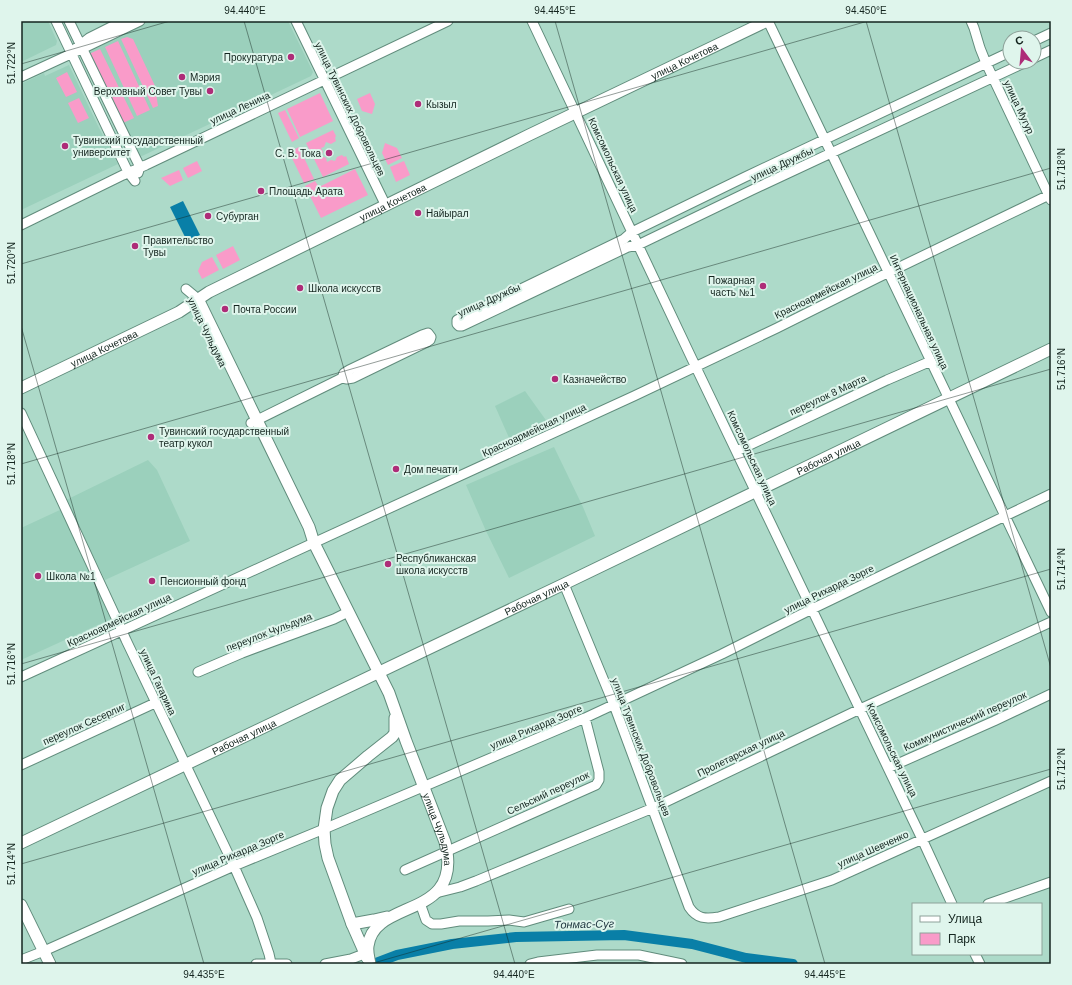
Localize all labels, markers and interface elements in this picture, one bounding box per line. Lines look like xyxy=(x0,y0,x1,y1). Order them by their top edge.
text: 94.440°E xyxy=(224,5,266,16)
text: 94.445°E xyxy=(534,5,576,16)
text: 94.450°E xyxy=(845,5,887,16)
north arrow xyxy=(1002,30,1042,70)
text: С xyxy=(1014,34,1025,47)
street label: улица Тувинских Добровольцев xyxy=(313,40,387,178)
street label: улица Кочетова xyxy=(649,40,720,81)
text: 51.722°N xyxy=(6,42,17,84)
place label: Прокуратура xyxy=(224,52,283,63)
marker: Прокуратура xyxy=(286,52,296,62)
marker: Мэрия xyxy=(177,72,187,82)
place label: Мэрия xyxy=(190,72,220,83)
street label: улица Мугур xyxy=(1002,78,1036,136)
place label: Верховный Совет Тувы xyxy=(94,86,202,97)
marker: Верховный Совет Тувы xyxy=(205,86,215,96)
street label: улица Ленина xyxy=(208,89,272,127)
marker: Кызыл xyxy=(413,99,423,109)
place label: Кызыл xyxy=(426,99,457,110)
street label: Комсомольская улица xyxy=(586,116,640,214)
place label: Тувинский государственный университет xyxy=(73,135,203,158)
marker: Тувинский государственный университет xyxy=(60,141,70,151)
street label: улица Дружбы xyxy=(749,145,815,183)
place label: С. В. Тока xyxy=(275,148,321,159)
marker: С. В. Тока xyxy=(324,148,334,158)
text: 51.718°N xyxy=(1056,148,1067,190)
street label: улица Кочетова xyxy=(358,181,428,223)
marker: Площадь Арата xyxy=(256,186,266,196)
place label: Площадь Арата xyxy=(269,186,343,197)
marker: Найырал xyxy=(413,208,423,218)
place label: Найырал xyxy=(426,208,469,219)
marker: Субурган xyxy=(203,211,213,221)
place label: Субурган xyxy=(216,211,259,222)
place label: Правительство Тувы xyxy=(143,235,214,258)
marker: Правительство Тувы xyxy=(130,241,140,251)
text: 51.720°N xyxy=(6,242,17,284)
street label: Интернациональная улица xyxy=(888,253,951,371)
street label: Красноармейская улица xyxy=(773,261,880,321)
place label: Пожарная часть №1 xyxy=(708,275,755,298)
street label: улица Дружбы xyxy=(456,281,522,319)
marker: Пожарная часть №1 xyxy=(758,281,768,291)
marker: Школа искусств xyxy=(295,283,305,293)
place label: Школа искусств xyxy=(308,283,381,294)
street label: улица Чульдума xyxy=(185,295,229,369)
marker: Почта России xyxy=(220,304,230,314)
place label: Почта России xyxy=(233,304,297,315)
street label: улица Кочетова xyxy=(69,327,139,369)
text: 51.716°N xyxy=(1056,348,1067,390)
street label: переулок 8 Марта xyxy=(788,372,868,418)
marker: Казначейство xyxy=(550,374,560,384)
place label: Казначейство xyxy=(563,374,627,385)
street label: Красноармейская улица xyxy=(480,401,588,459)
street label: Комсомольская улица xyxy=(725,409,779,507)
place label: Тувинский государственный театр кукол xyxy=(159,426,289,449)
marker: Тувинский государственный театр кукол xyxy=(146,432,156,442)
street label: Рабочая улица xyxy=(795,436,862,477)
text: 51.718°N xyxy=(6,443,17,485)
marker: Дом печати xyxy=(391,464,401,474)
place label: Дом печати xyxy=(404,464,457,475)
text: 51.714°N xyxy=(1056,548,1067,590)
place label: Республиканская школа искусств xyxy=(396,553,476,576)
marker: Республиканская школа искусств xyxy=(383,559,393,569)
street label: улица Рихарда Зорге xyxy=(782,562,876,616)
marker: Школа №1 xyxy=(33,571,43,581)
place label: Школа №1 xyxy=(46,571,96,582)
marker: Пенсионный фонд xyxy=(147,576,157,586)
place label: Пенсионный фонд xyxy=(160,576,246,587)
street label: Рабочая улица xyxy=(503,577,571,617)
street label: Красноармейская улица xyxy=(65,591,173,649)
street label: переулок Чульдума xyxy=(225,610,314,653)
text: 51.716°N xyxy=(6,643,17,685)
street label: улица Гагарина xyxy=(138,647,178,717)
street label: улица Тувинских Добровольцев xyxy=(609,676,673,818)
street label: Коммунистический переулок xyxy=(902,689,1029,753)
street label: переулок Сесерлиг xyxy=(41,701,127,747)
street label: Комсомольская улица xyxy=(864,701,920,799)
street label: улица Рихарда Зорге xyxy=(488,702,584,751)
street label: Рабочая улица xyxy=(210,717,278,757)
street label: Пролетарская улица xyxy=(696,727,787,779)
text: 51.712°N xyxy=(1056,748,1067,790)
street label: Сельский переулок xyxy=(505,769,591,817)
street label: улица Чульдума xyxy=(421,791,453,866)
street label: улица Рихарда Зорге xyxy=(190,828,286,877)
street label: улица Шевченко xyxy=(836,828,910,870)
text: 51.714°N xyxy=(6,843,17,885)
legend xyxy=(912,903,1042,955)
text: Улица xyxy=(948,912,982,926)
water label: Тонмас-Суг xyxy=(554,917,615,931)
text: Парк xyxy=(948,932,976,946)
text: 94.435°E xyxy=(183,969,225,980)
text: 94.440°E xyxy=(493,969,535,980)
text: 94.445°E xyxy=(804,969,846,980)

